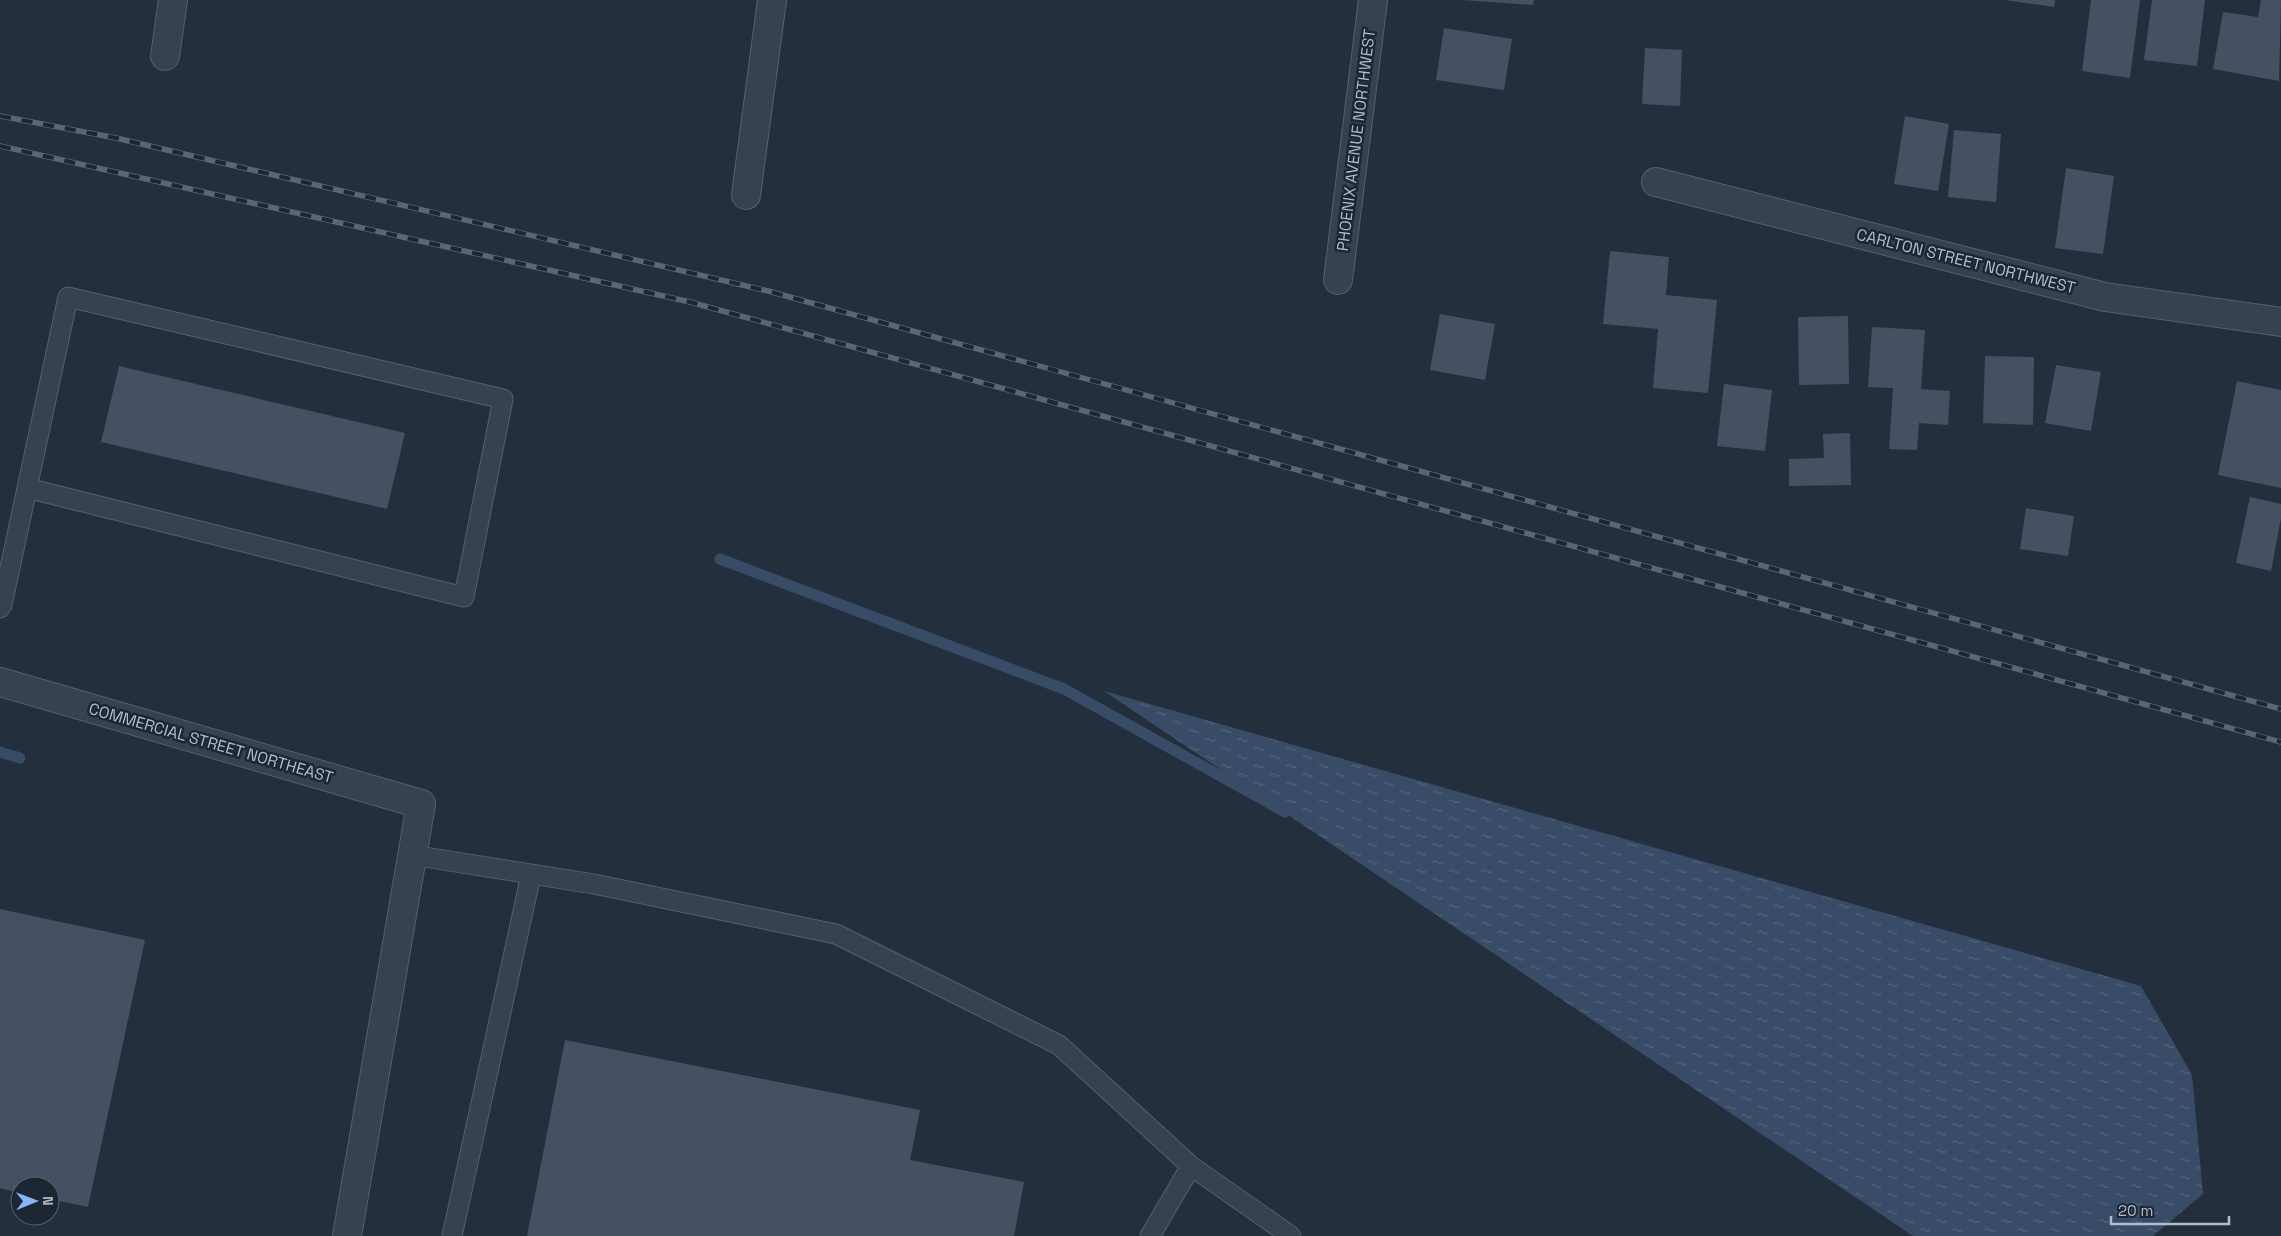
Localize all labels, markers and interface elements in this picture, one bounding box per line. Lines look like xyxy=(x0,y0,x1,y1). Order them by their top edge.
street label: PHOENIX AVENUE NORTHWEST xyxy=(1332,28,1380,252)
street label: CARLTON STREET NORTHWEST xyxy=(1854,224,2078,298)
street label: COMMERCIAL STREET NORTHEAST xyxy=(86,698,336,788)
north arrow xyxy=(10,1176,60,1226)
scale bar xyxy=(2111,1194,2228,1226)
text: N xyxy=(39,1196,57,1206)
text: 20 m xyxy=(2118,1201,2153,1220)

